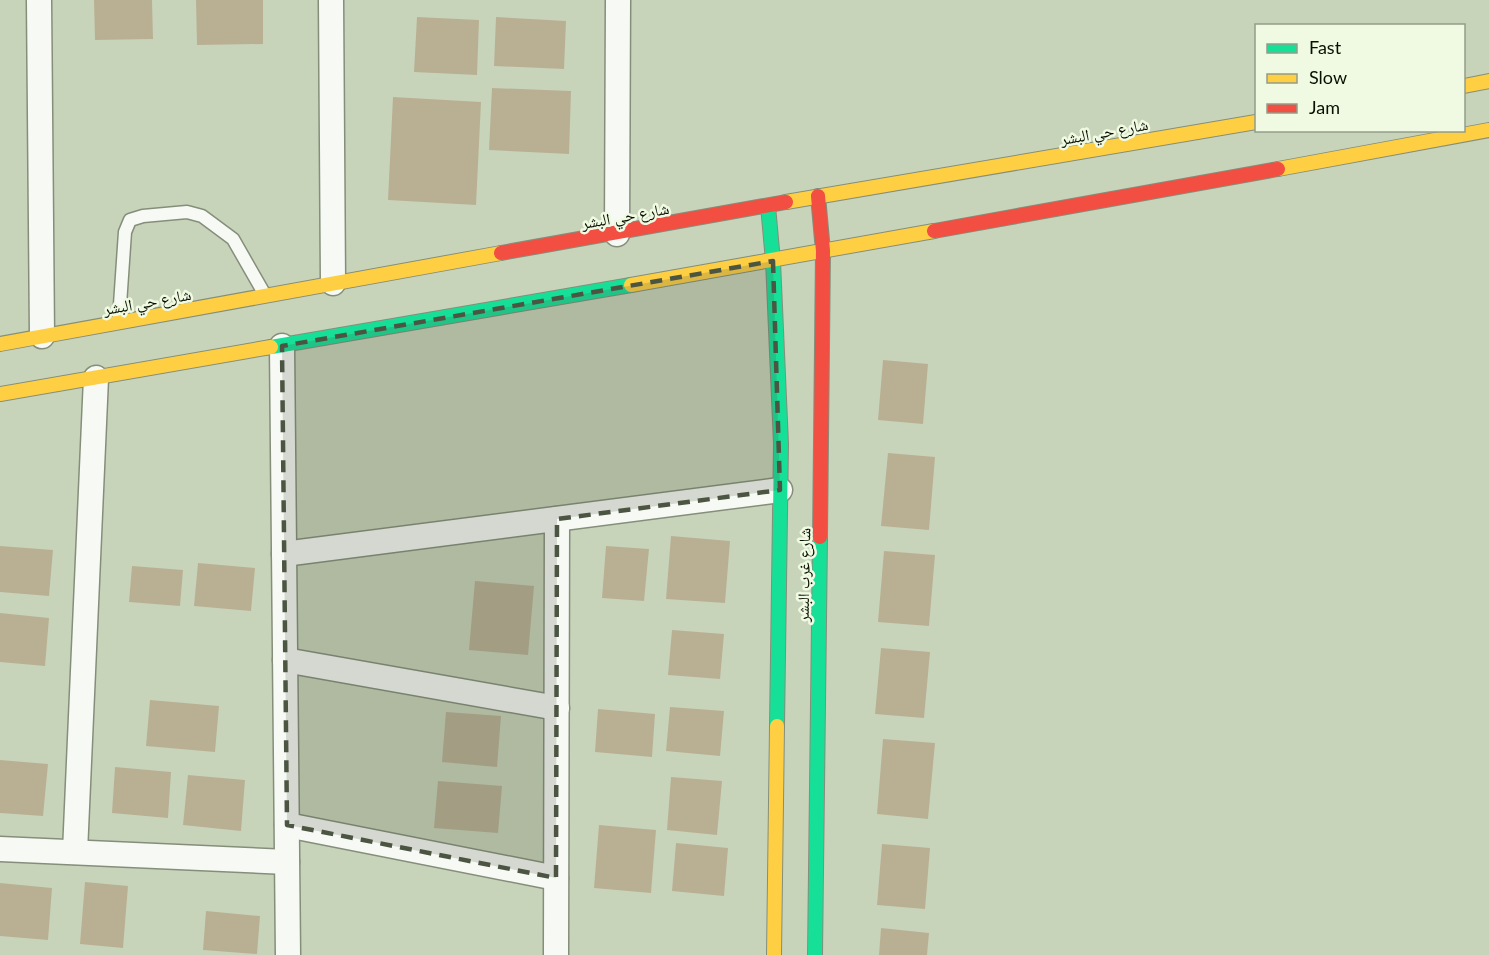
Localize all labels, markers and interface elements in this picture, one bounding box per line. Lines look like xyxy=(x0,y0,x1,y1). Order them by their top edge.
legend xyxy=(1255,24,1465,132)
text: Fast xyxy=(1309,36,1342,58)
text: Slow xyxy=(1309,66,1347,88)
text: Jam xyxy=(1309,96,1340,118)
street label: شارع حي البشر xyxy=(1058,114,1150,152)
street label: شارع حي البشر xyxy=(579,198,671,236)
street label: شارع حي البشر xyxy=(101,284,193,322)
street label: شارع غرب البشر xyxy=(793,528,815,623)

